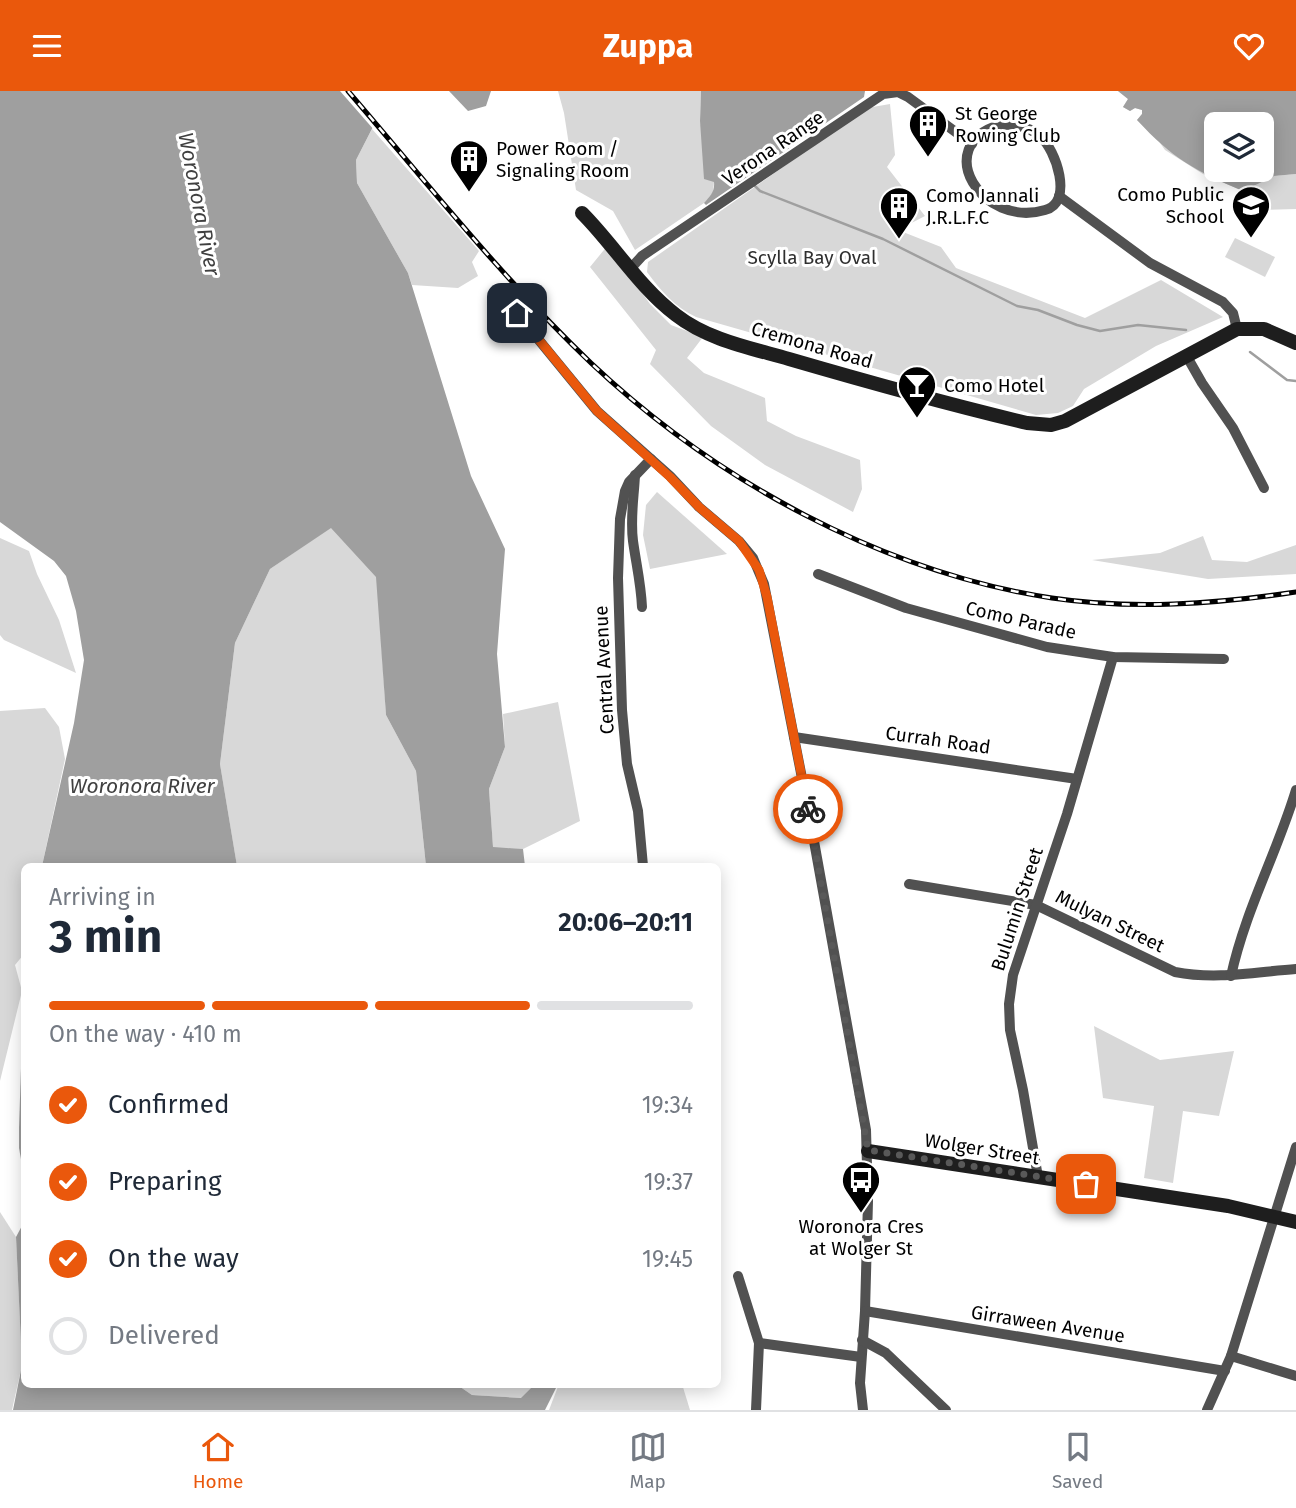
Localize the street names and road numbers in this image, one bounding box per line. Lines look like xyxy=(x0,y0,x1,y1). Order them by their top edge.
street label: Verona Range xyxy=(718,106,828,190)
street label: Cremona Road xyxy=(749,317,875,373)
street label: Como Parade xyxy=(963,596,1079,644)
street label: Central Avenue xyxy=(589,605,619,735)
street label: Currah Road xyxy=(884,721,992,759)
street label: Bulumin Street xyxy=(986,844,1048,974)
street label: Mulyan Street xyxy=(1052,885,1168,957)
street label: Wolger Street xyxy=(923,1129,1041,1169)
street label: Girraween Avenue xyxy=(970,1301,1126,1347)

